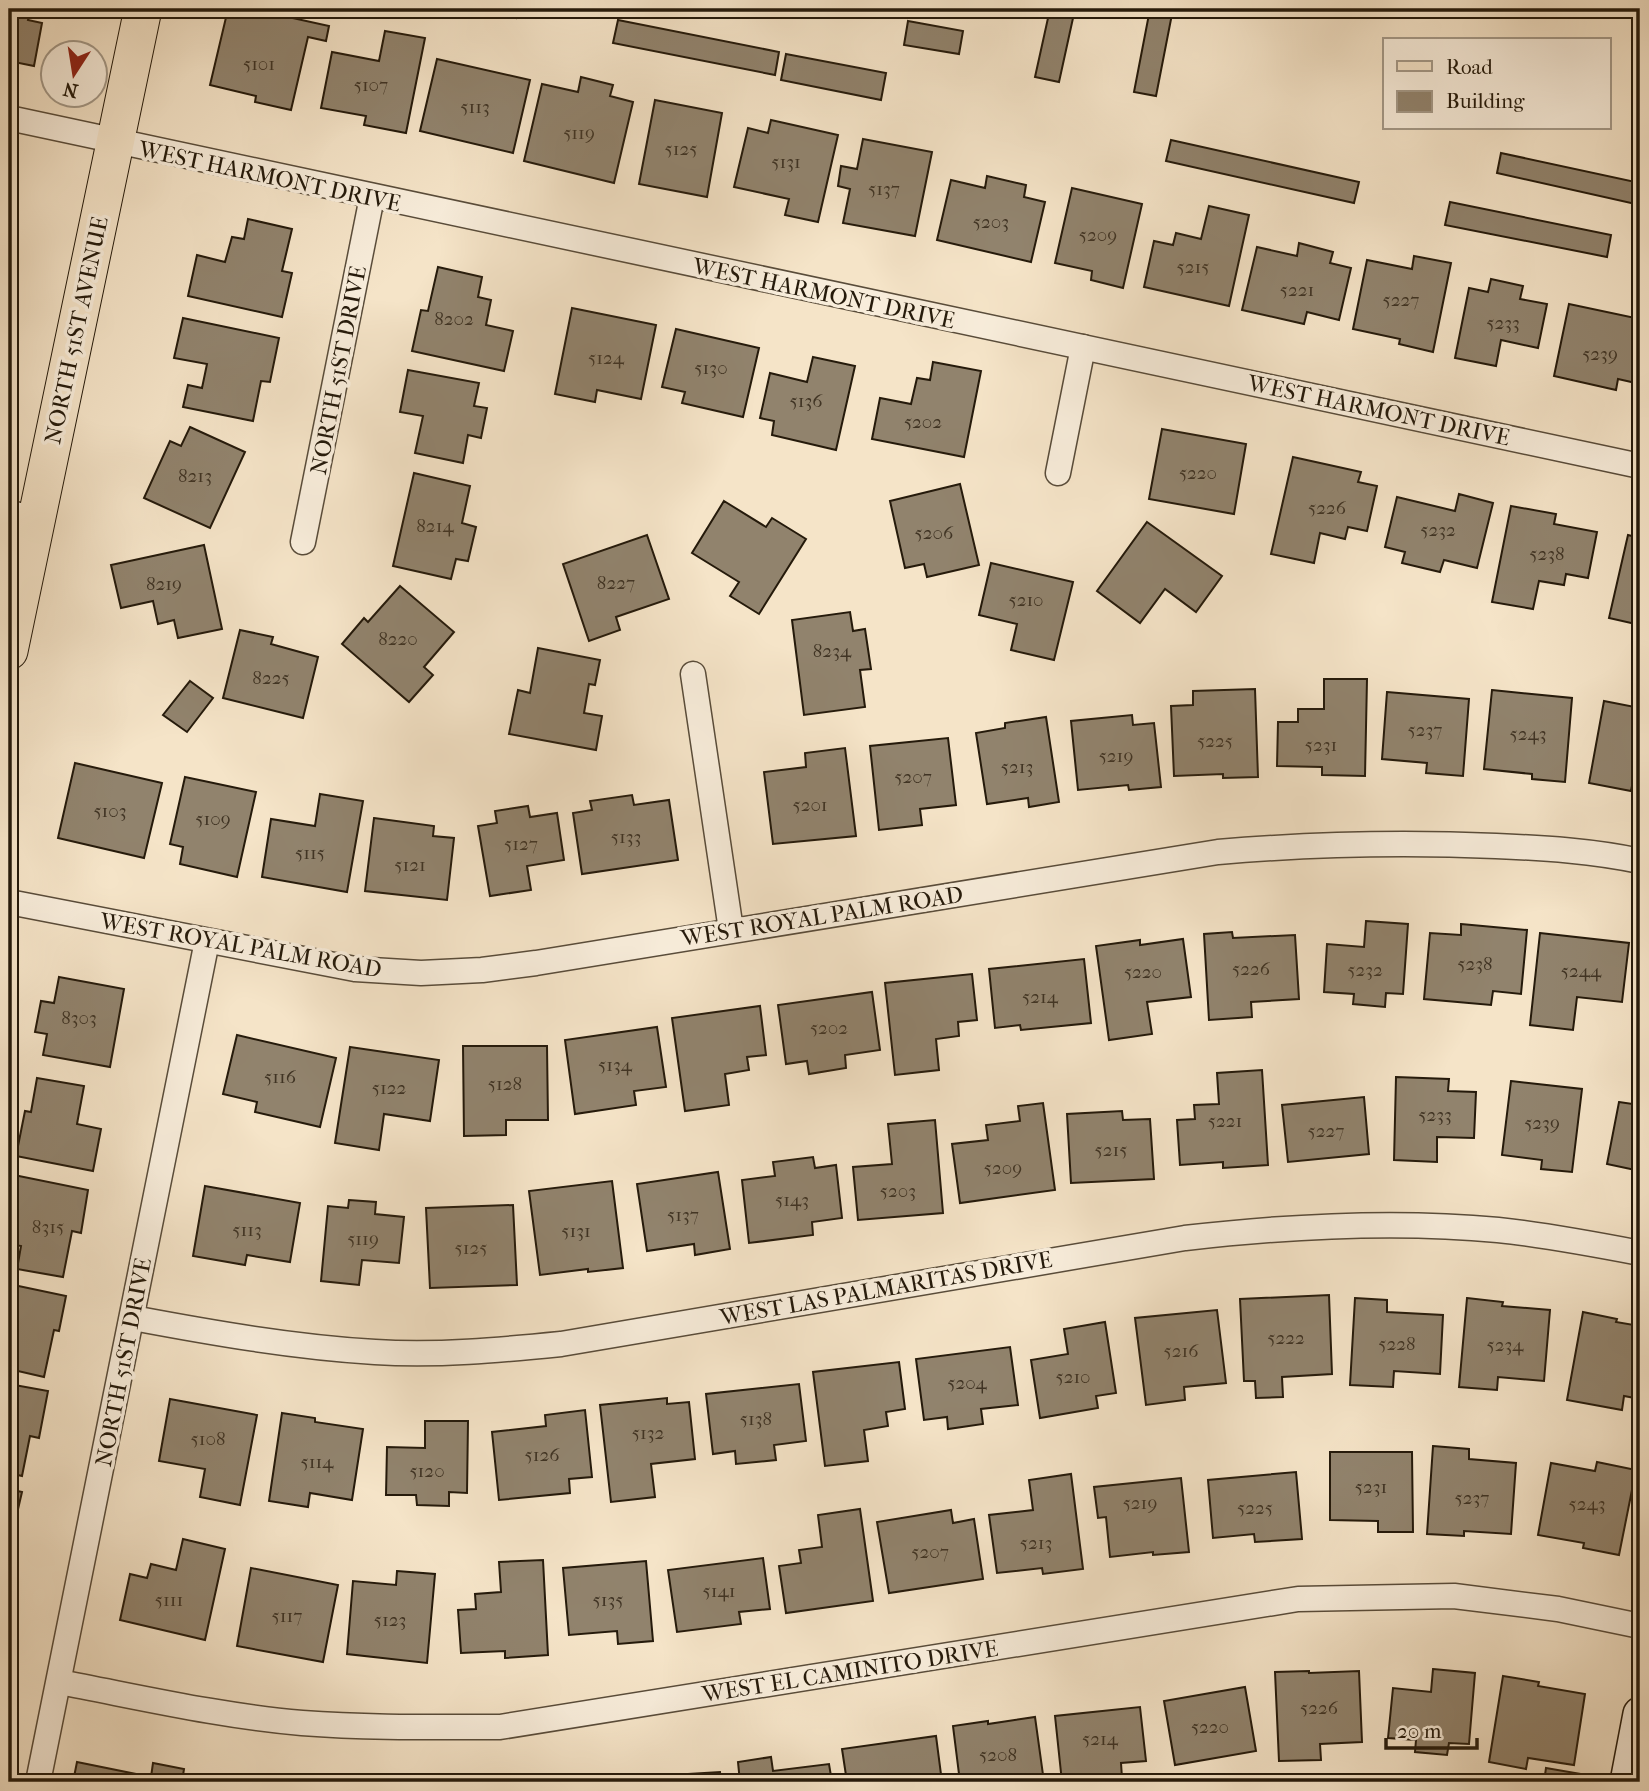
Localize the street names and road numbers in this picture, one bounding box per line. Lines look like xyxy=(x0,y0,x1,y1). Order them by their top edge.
street label: WEST HARMONT DRIVE xyxy=(135,135,403,217)
street label: NORTH 51ST AVENUE xyxy=(39,214,114,446)
street label: WEST HARMONT DRIVE xyxy=(689,252,957,334)
street label: NORTH 51ST DRIVE xyxy=(305,263,372,477)
street label: WEST HARMONT DRIVE xyxy=(1244,369,1512,451)
street label: WEST ROYAL PALM ROAD xyxy=(678,881,965,952)
street label: WEST ROYAL PALM ROAD xyxy=(97,907,384,984)
street label: WEST LAS PALMARITAS DRIVE xyxy=(717,1246,1054,1331)
street label: NORTH 51ST DRIVE xyxy=(90,1255,157,1469)
street label: WEST EL CAMINITO DRIVE xyxy=(699,1635,1000,1708)

